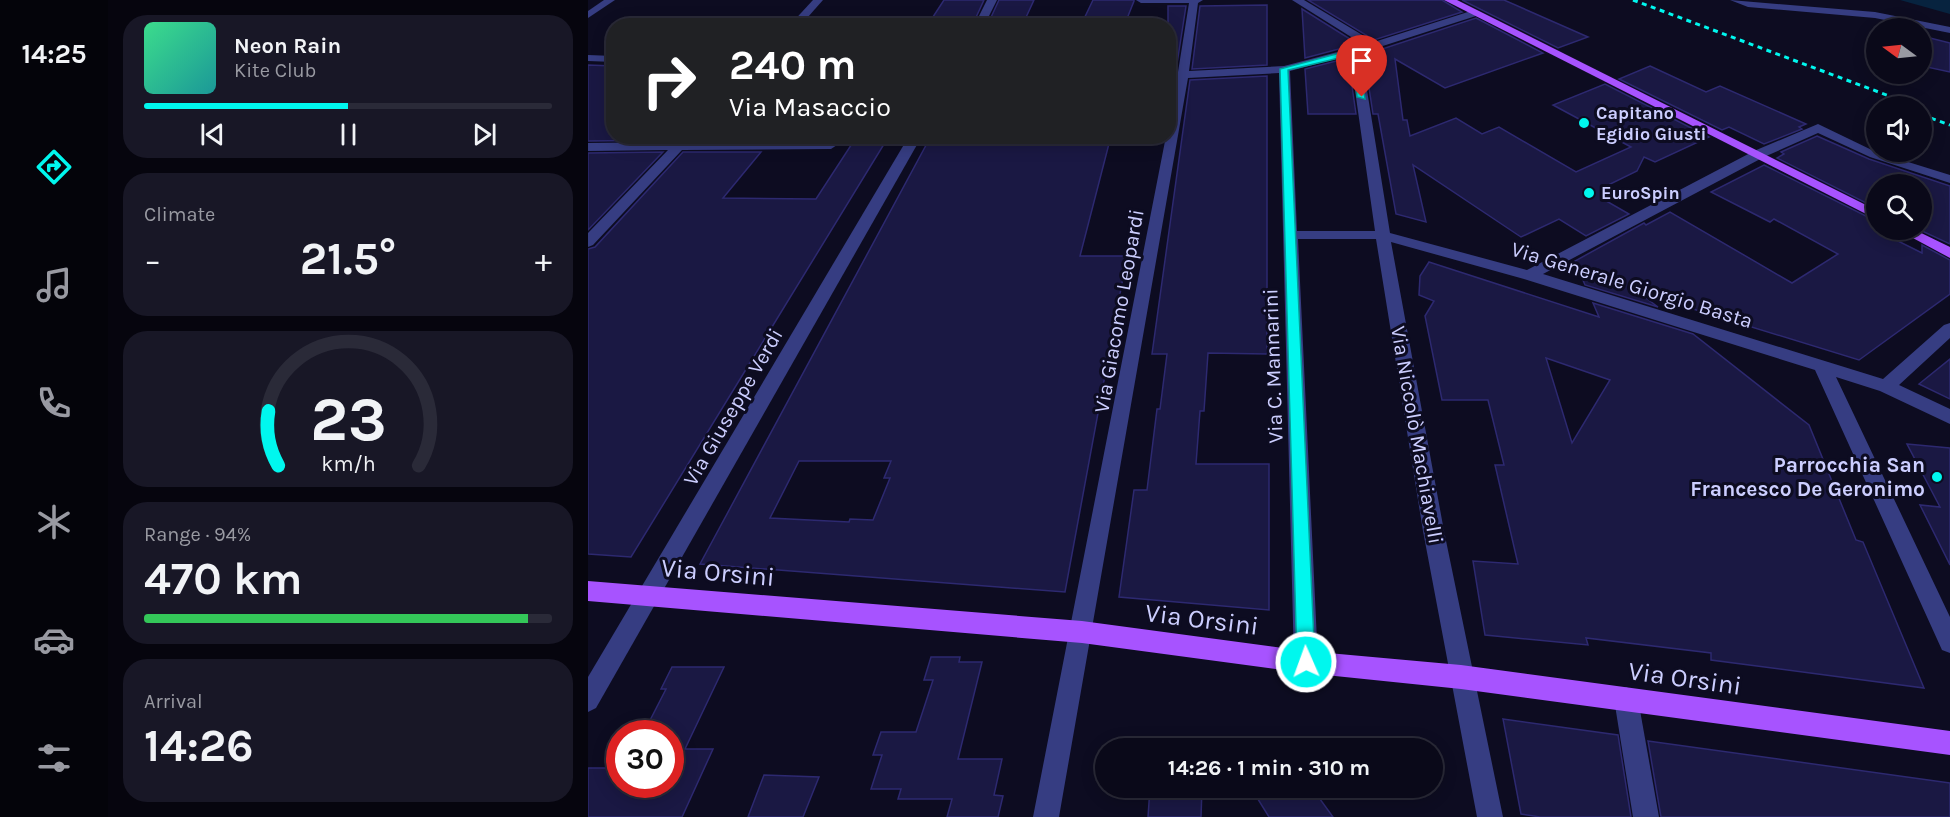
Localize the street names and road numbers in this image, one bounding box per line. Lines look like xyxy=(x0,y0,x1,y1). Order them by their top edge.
street label: Via Giacomo Leopardi xyxy=(1089,207,1149,415)
street label: Via Generale Giorgio Basta xyxy=(1508,237,1756,333)
street label: Via C. Mannarini xyxy=(1258,288,1288,444)
street label: Via Giuseppe Verdi xyxy=(678,324,788,490)
street label: Via Niccolò Machiavelli xyxy=(1386,324,1448,546)
street label: Via Orsini xyxy=(660,552,776,593)
street label: Via Orsini xyxy=(1144,597,1260,642)
street label: Via Orsini xyxy=(1626,655,1743,702)

